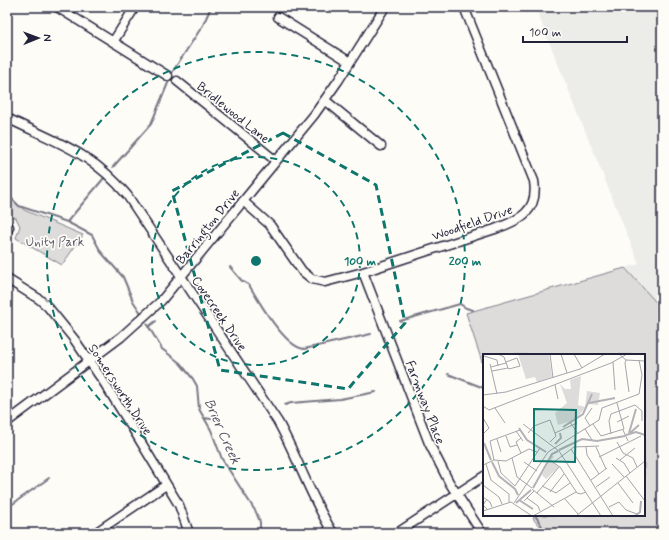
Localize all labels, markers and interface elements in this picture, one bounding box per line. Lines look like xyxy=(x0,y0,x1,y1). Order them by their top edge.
north arrow xyxy=(18,18,58,58)
scale bar xyxy=(523,18,627,44)
text: 100 m xyxy=(529,25,561,41)
text: N xyxy=(40,34,54,42)
street label: Bridlewood Lane xyxy=(193,78,273,148)
street label: Barrington Drive xyxy=(173,186,245,269)
street label: Woodfield Drive xyxy=(430,202,515,245)
park label: Unity Park xyxy=(26,234,85,251)
centre of rings xyxy=(249,254,263,268)
text: 100 m xyxy=(344,254,377,270)
text: 200 m xyxy=(449,254,482,270)
street label: Covecreek Drive xyxy=(187,273,250,355)
street label: Somersworth Drive xyxy=(84,341,156,439)
inset map xyxy=(483,354,645,516)
street label: Farmway Place xyxy=(401,358,448,447)
water label: Brier Creek xyxy=(200,396,244,467)

